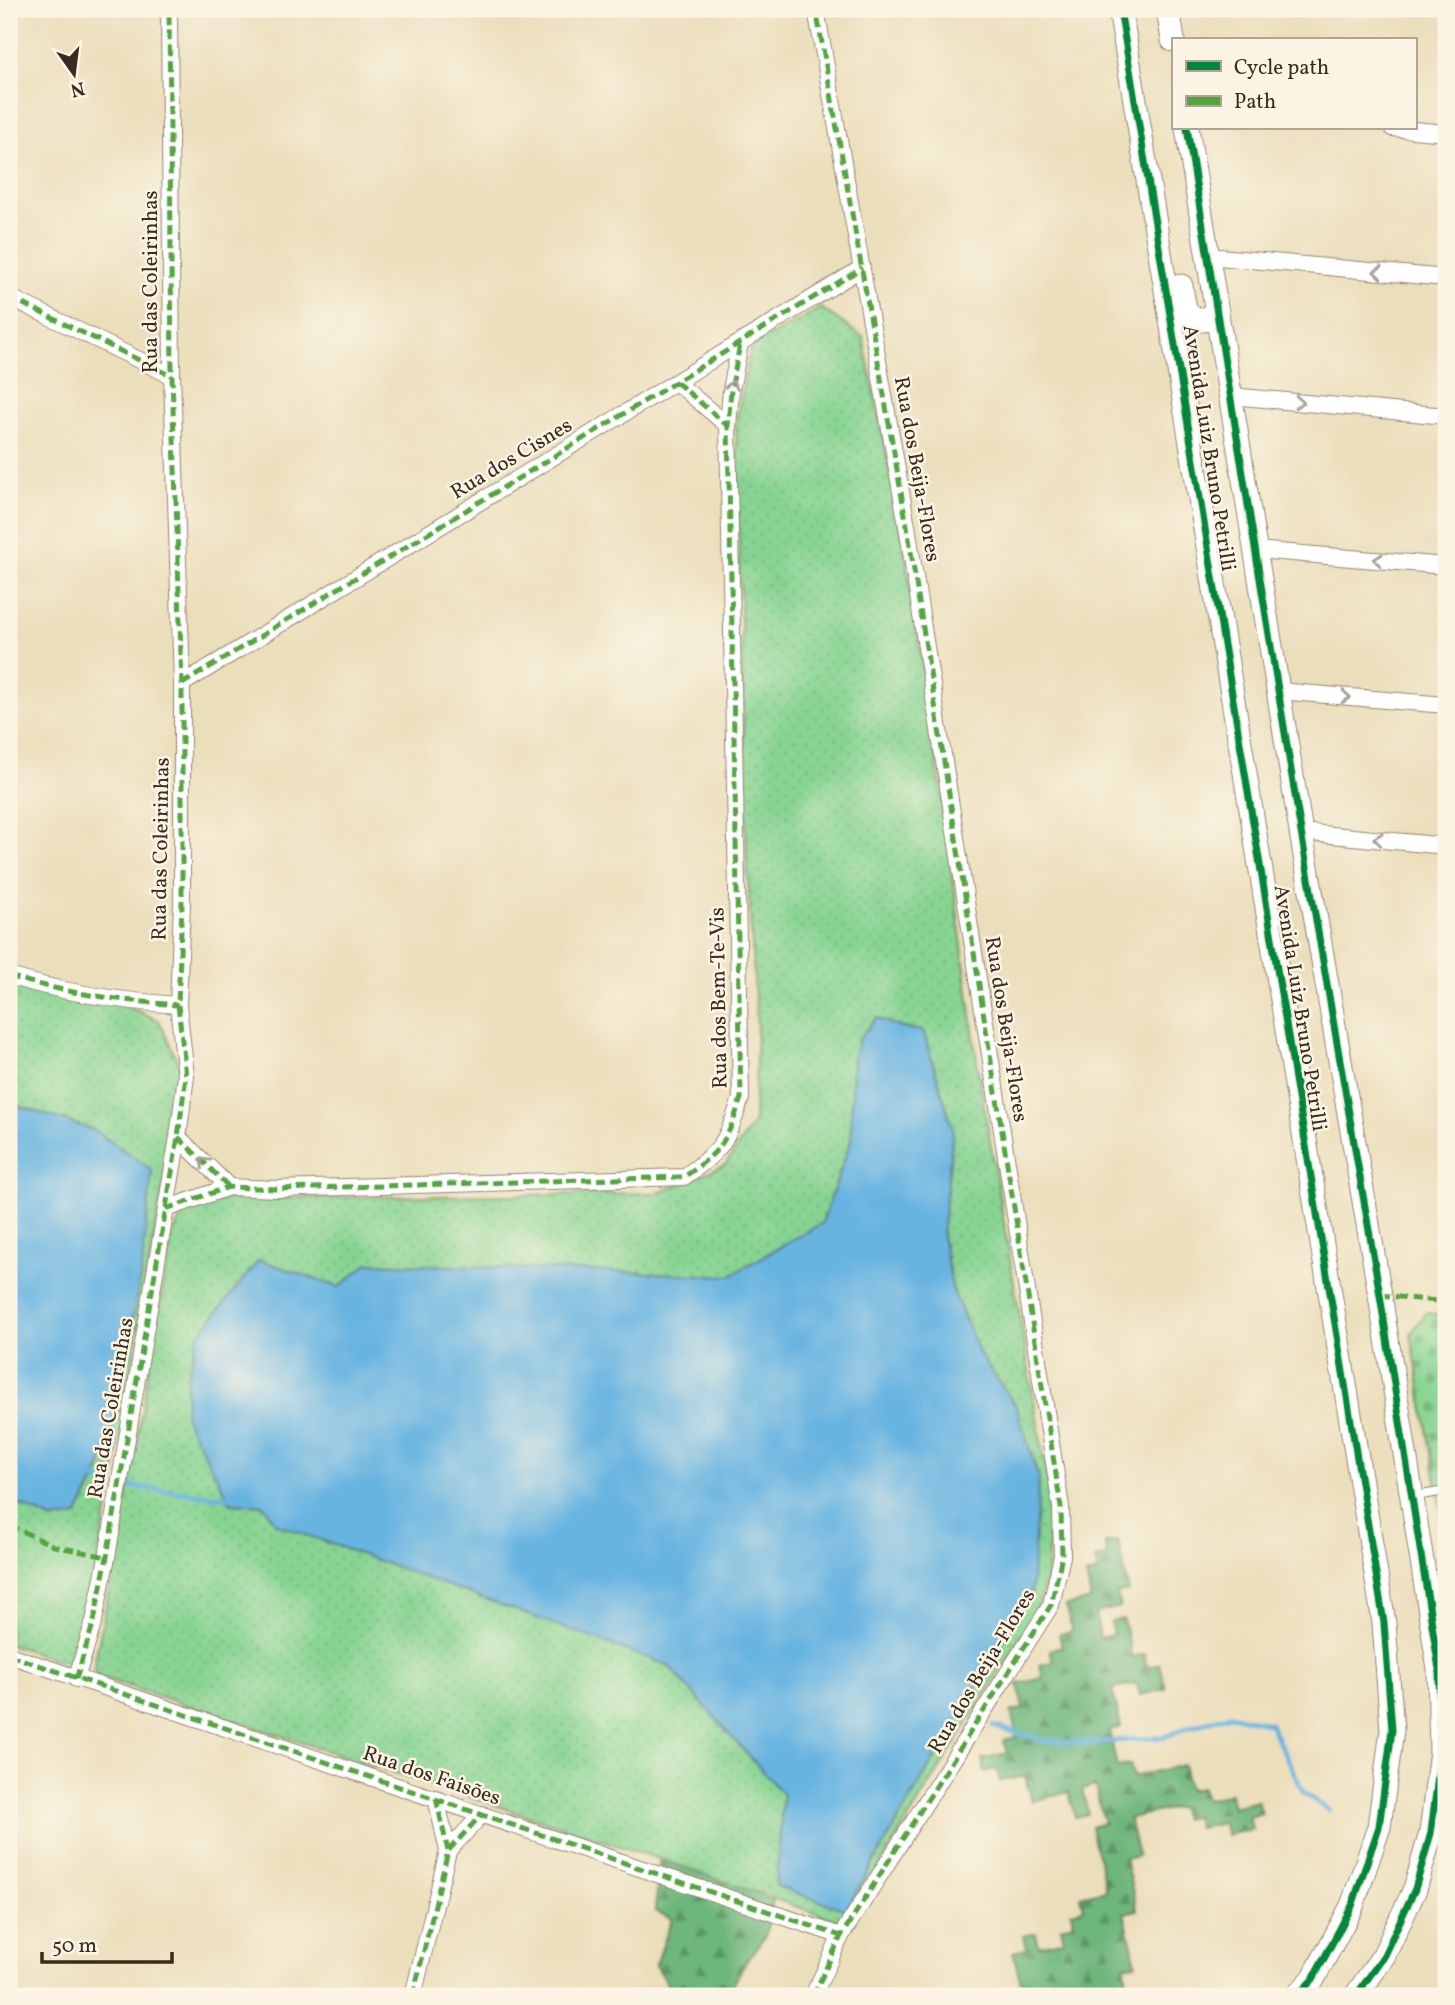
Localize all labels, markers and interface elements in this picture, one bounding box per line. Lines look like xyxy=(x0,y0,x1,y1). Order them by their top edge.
north arrow xyxy=(38,38,108,108)
legend xyxy=(1172,38,1416,130)
text: Cycle path xyxy=(1234,54,1329,83)
text: N xyxy=(68,74,87,103)
text: Path xyxy=(1234,88,1276,117)
street label: Rua das Coleirinhas xyxy=(137,190,166,374)
one-way arrow xyxy=(1372,265,1383,280)
street label: Avenida Luiz Bruno Petrilli xyxy=(1175,323,1242,574)
street label: Rua dos Beija-Flores xyxy=(886,374,947,564)
one-way arrow xyxy=(724,379,739,391)
one-way arrow xyxy=(1293,394,1304,409)
street label: Rua dos Cisnes xyxy=(445,411,578,507)
one-way arrow xyxy=(1372,553,1383,568)
one-way arrow xyxy=(1341,689,1352,704)
street label: Rua das Coleirinhas xyxy=(145,757,178,941)
one-way arrow xyxy=(1373,832,1384,847)
street label: Avenida Luiz Bruno Petrilli xyxy=(1266,883,1333,1134)
street label: Rua dos Bem-Te-Vis xyxy=(703,907,736,1089)
street label: Rua dos Beija-Flores xyxy=(977,934,1035,1124)
one-way arrow xyxy=(199,1157,212,1170)
street label: Rua das Coleirinhas xyxy=(81,1316,142,1501)
street label: Rua dos Beija-Flores xyxy=(922,1584,1043,1760)
street label: Rua dos Faisões xyxy=(359,1739,504,1814)
scale bar xyxy=(42,1921,172,1965)
text: 50 m xyxy=(52,1932,97,1961)

